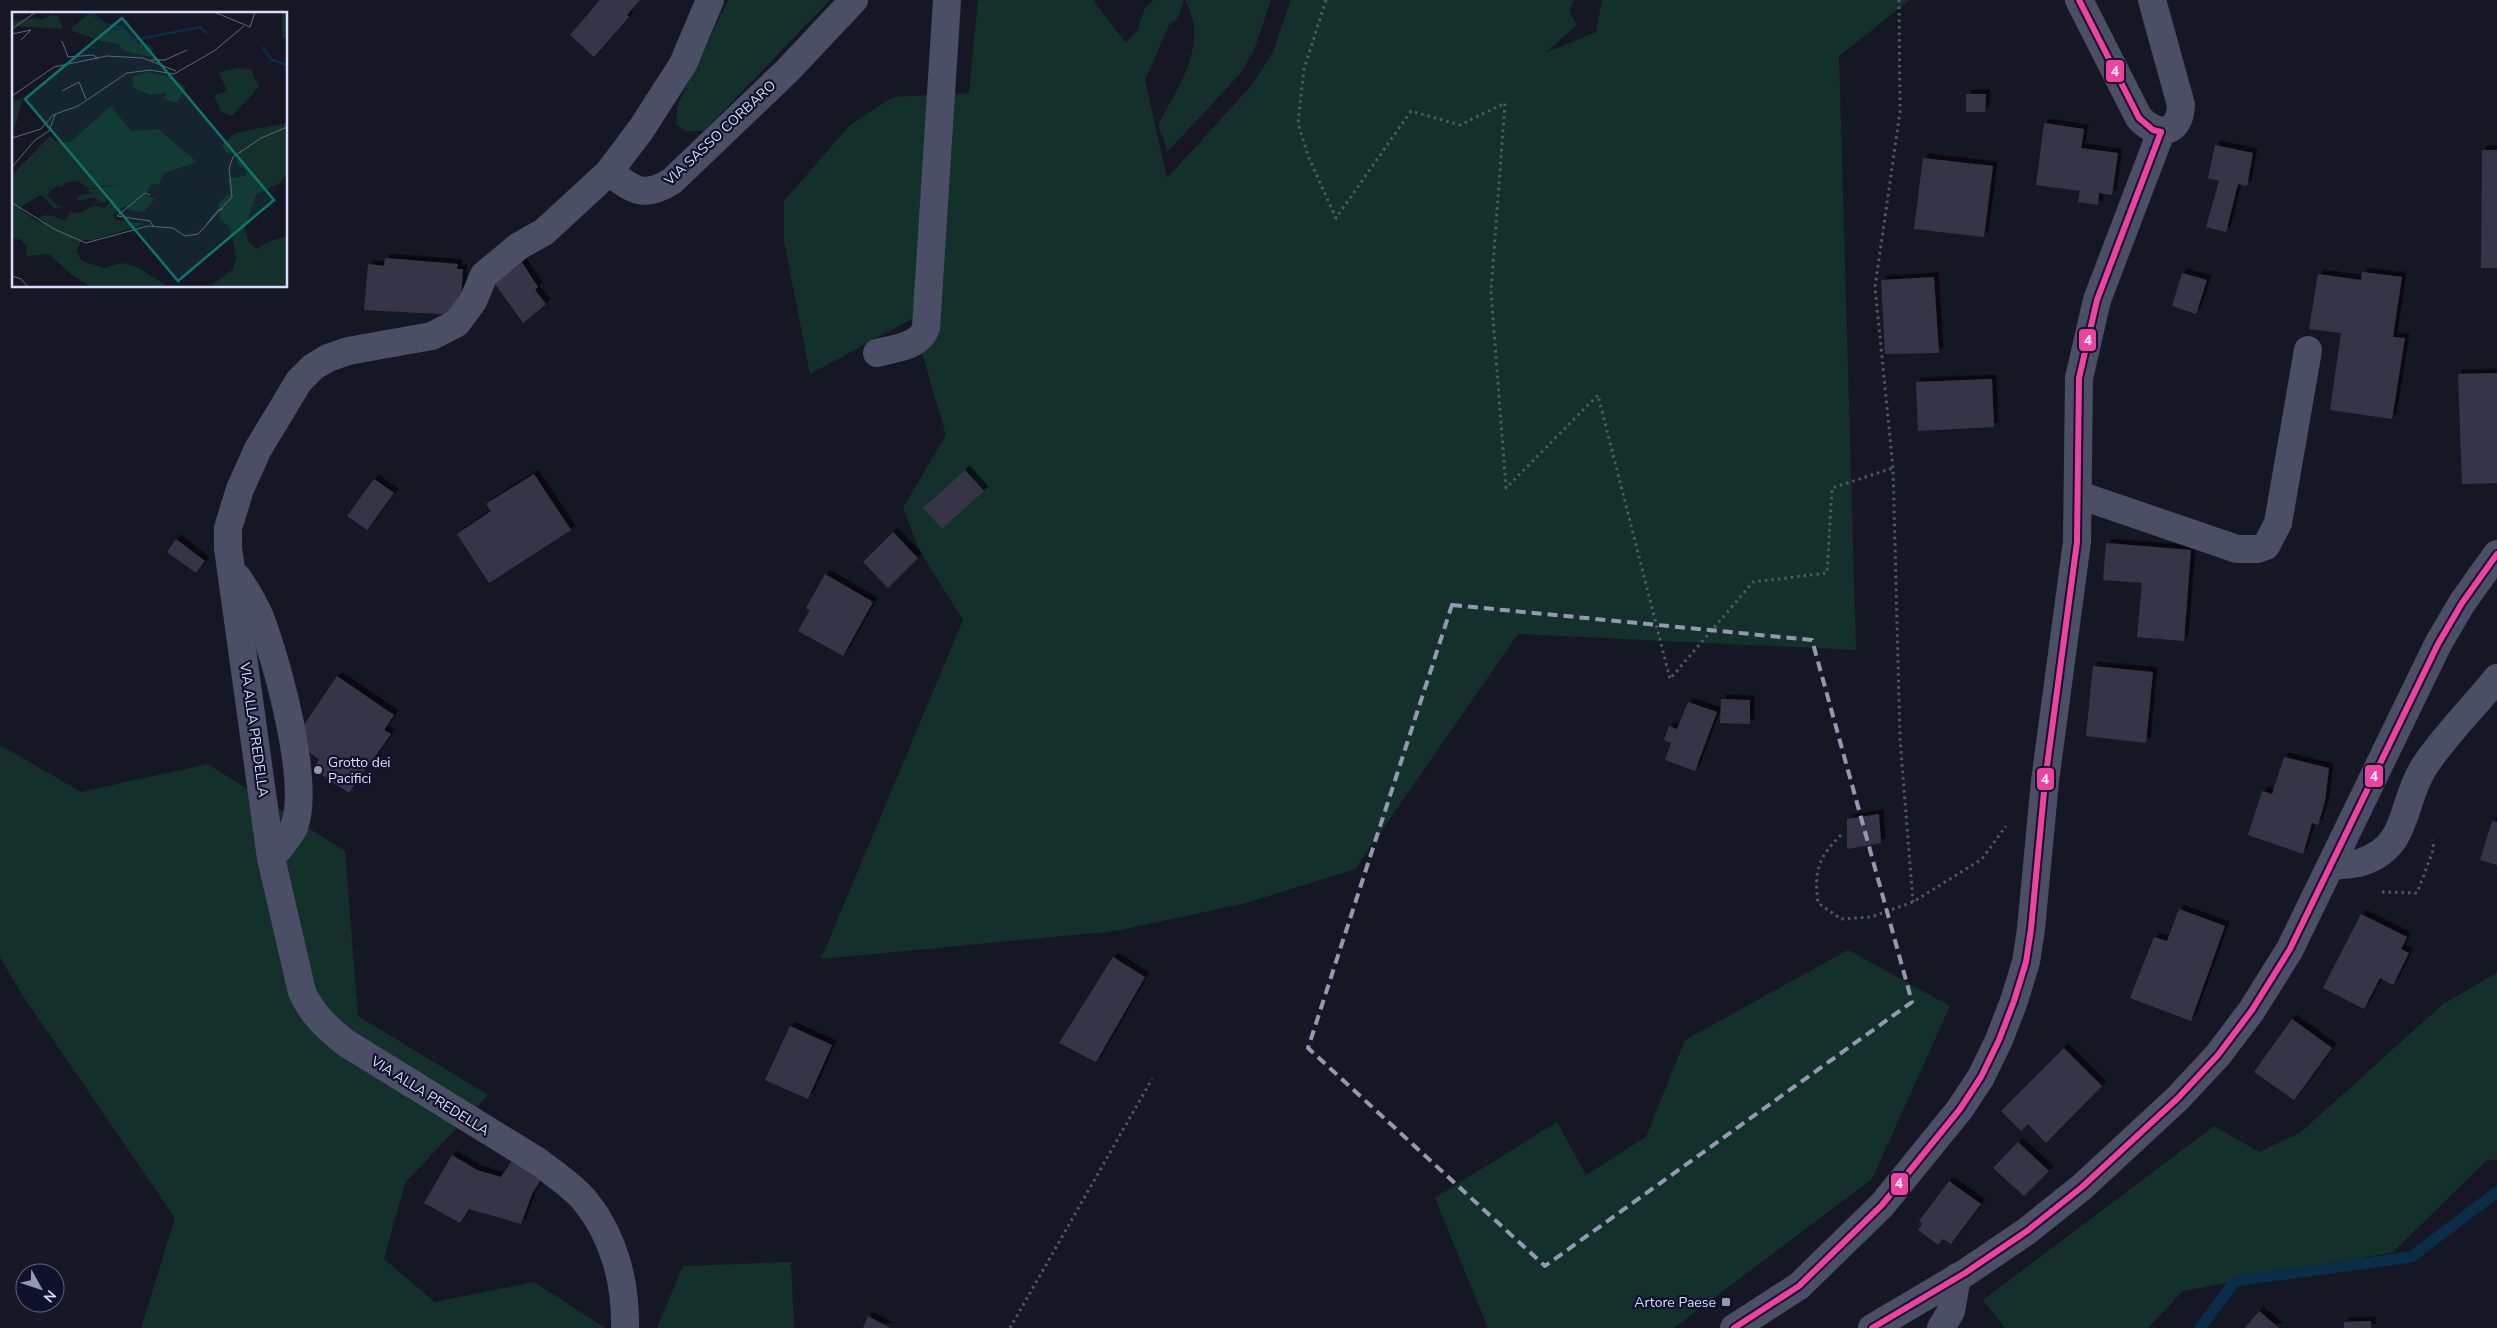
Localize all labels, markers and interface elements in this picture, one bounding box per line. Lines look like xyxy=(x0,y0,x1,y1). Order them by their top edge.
inset map xyxy=(12,12,288,288)
line badge: 4 xyxy=(2105,59,2125,83)
text: 4 xyxy=(2111,62,2120,81)
street label: VIA SASSO CORBARO xyxy=(659,76,780,190)
line badge: 4 xyxy=(2078,328,2097,352)
text: 4 xyxy=(2084,331,2093,350)
street label: VIA ALLA PREDELLA xyxy=(235,660,273,799)
place label: Grotto dei Pacifici xyxy=(328,753,391,788)
marker: Grotto dei Pacifici xyxy=(312,764,324,776)
line badge: 4 xyxy=(2364,764,2384,788)
line badge: 4 xyxy=(2036,767,2055,791)
text: 4 xyxy=(2370,767,2379,786)
text: 4 xyxy=(2041,770,2050,789)
street label: VIA ALLA PREDELLA xyxy=(366,1051,493,1140)
line badge: 4 xyxy=(1890,1172,1909,1196)
text: 4 xyxy=(1895,1174,1904,1193)
north arrow xyxy=(15,1263,65,1313)
text: N xyxy=(39,1286,60,1306)
place label: Artore Paese xyxy=(1634,1293,1716,1312)
marker: Artore Paese xyxy=(1720,1296,1732,1308)

